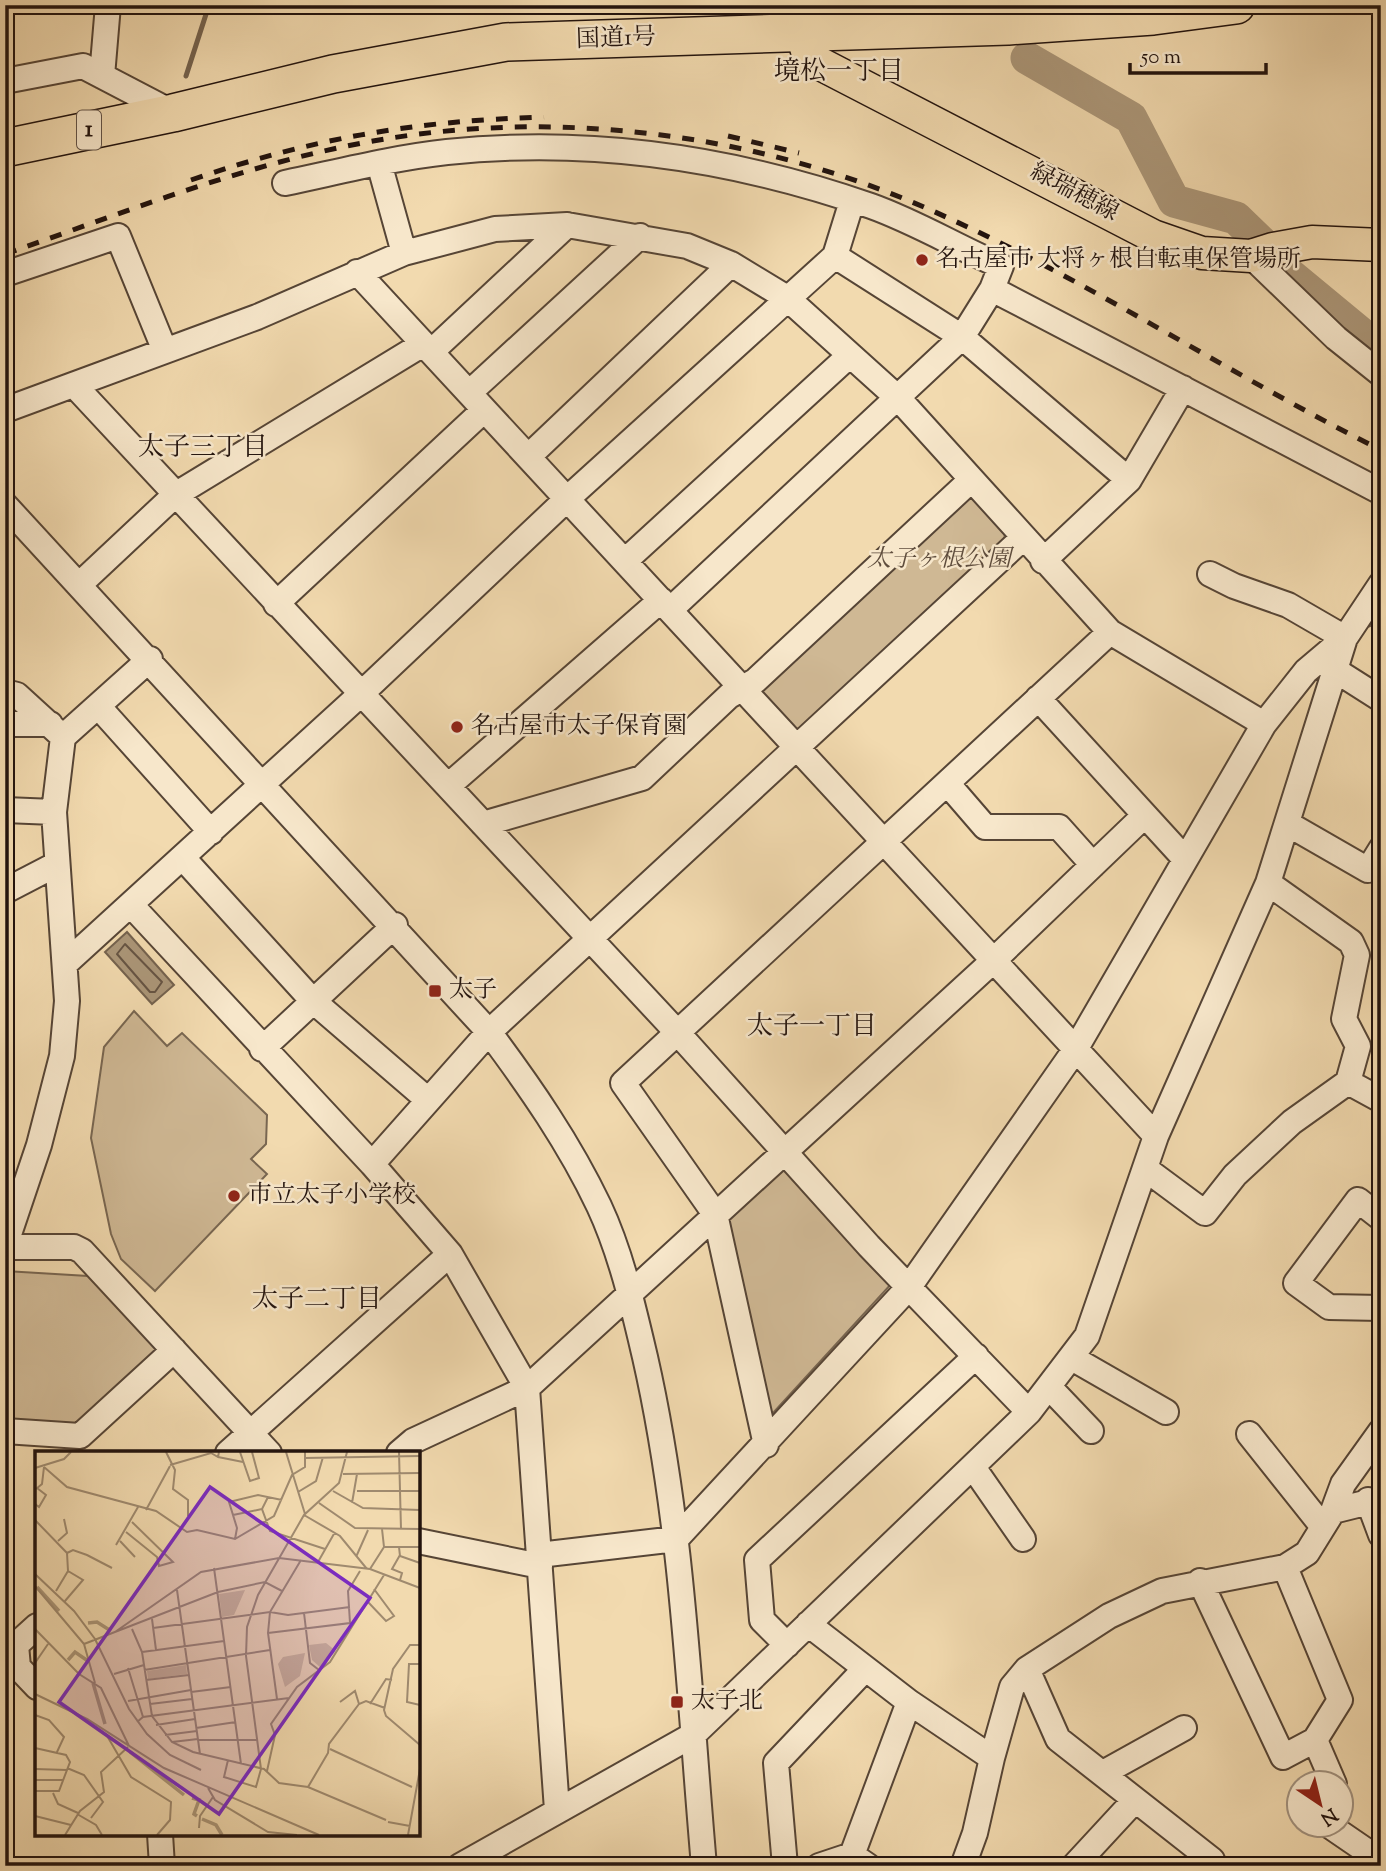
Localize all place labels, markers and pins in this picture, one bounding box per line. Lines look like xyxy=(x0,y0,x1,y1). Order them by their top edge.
place label: 名古屋市 大将ヶ根自転車保管場所 xyxy=(936,243,1301,277)
marker: 名古屋市 大将ヶ根自転車保管場所 xyxy=(914,252,930,268)
place label: 名古屋市太子保育園 xyxy=(471,710,687,744)
marker: 名古屋市太子保育園 xyxy=(449,719,465,735)
place label: 太子 xyxy=(449,974,497,1008)
marker: 太子 xyxy=(427,983,443,999)
place label: 市立太子小学校 xyxy=(248,1179,416,1213)
marker: 市立太子小学校 xyxy=(226,1188,242,1204)
place label: 太子北 xyxy=(691,1685,763,1719)
marker: 太子北 xyxy=(669,1694,685,1710)

